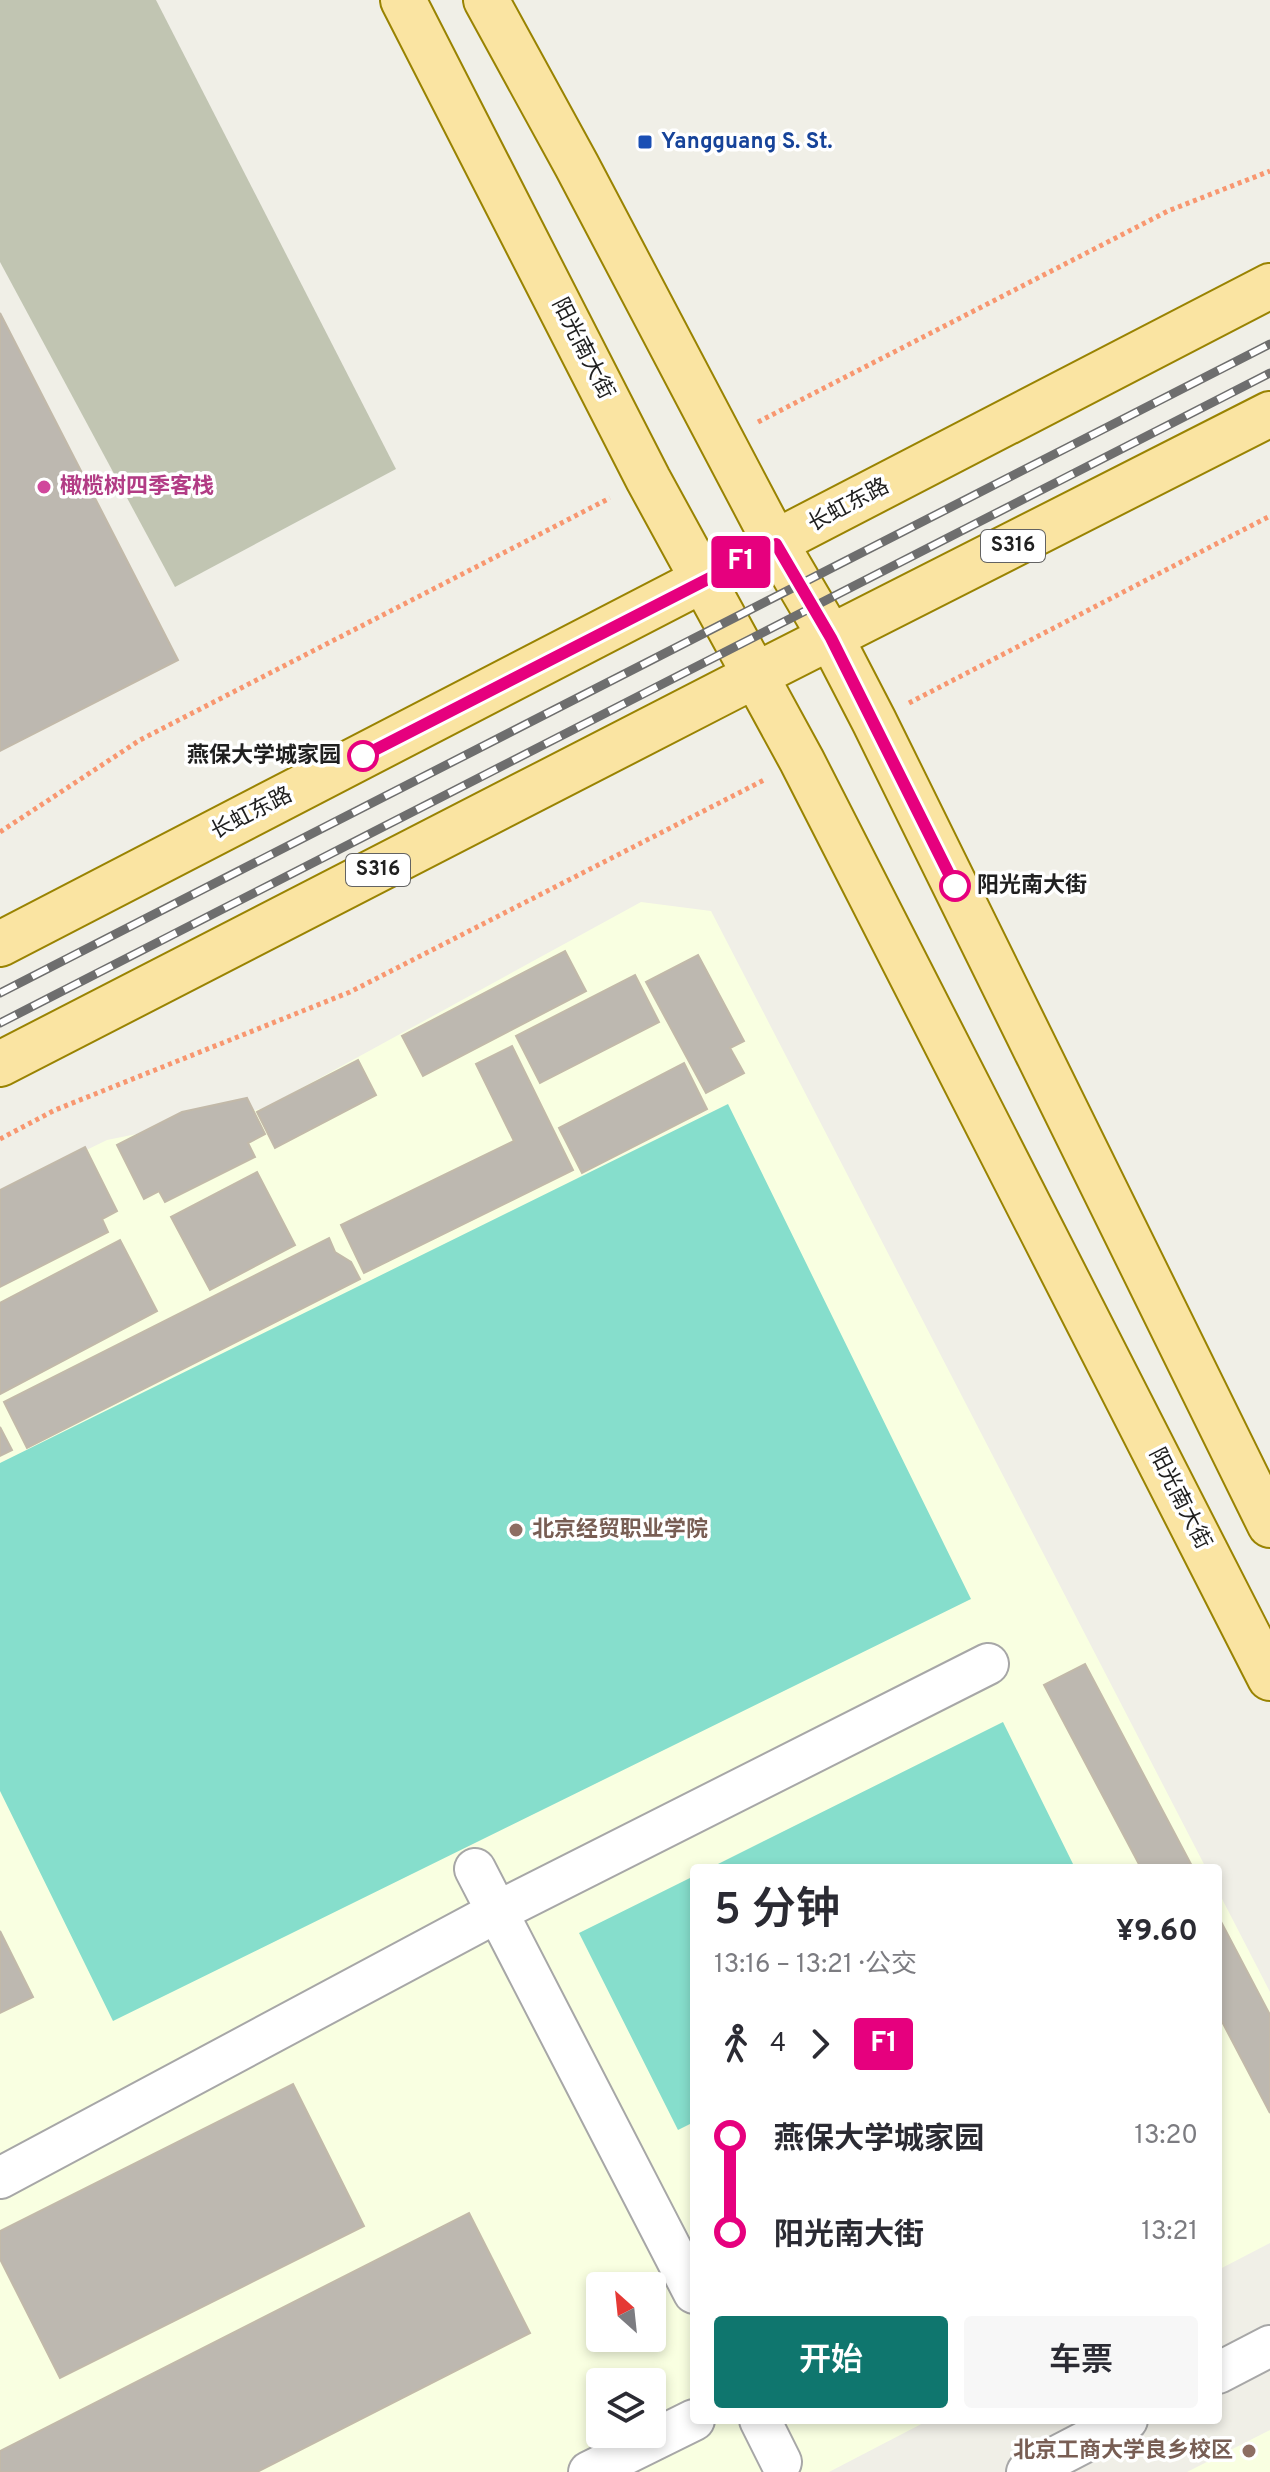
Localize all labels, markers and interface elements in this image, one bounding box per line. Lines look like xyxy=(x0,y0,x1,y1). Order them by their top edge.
place label: Yangguang S. St. xyxy=(661,129,833,156)
marker: Yangguang S. St. xyxy=(636,133,654,151)
street label: 阳光南大街 xyxy=(545,294,619,404)
place label: 橄榄树四季客栈 xyxy=(60,473,214,501)
street label: 长虹东路 xyxy=(804,473,894,539)
marker: 橄榄树四季客栈 xyxy=(35,478,53,496)
road number: S316 xyxy=(981,530,1045,562)
line badge: F1 xyxy=(705,536,777,588)
text: F1 xyxy=(727,544,755,580)
marker: 燕保大学城家园 xyxy=(348,741,378,771)
place label: 燕保大学城家园 xyxy=(187,743,341,770)
street label: 长虹东路 xyxy=(207,782,297,846)
road number: S316 xyxy=(346,854,410,886)
marker: 阳光南大街 xyxy=(940,871,970,901)
place label: 阳光南大街 xyxy=(977,873,1087,900)
street label: 阳光南大街 xyxy=(1142,1444,1216,1554)
place label: 北京经贸职业学院 xyxy=(532,1517,708,1544)
marker: 北京经贸职业学院 xyxy=(507,1521,525,1539)
text: 5 分钟 xyxy=(714,1884,840,1940)
text: ¥9.60 xyxy=(1116,1914,1198,1951)
text: 13:16 – 13:21 · 公交 xyxy=(714,1949,917,1982)
icon: walk xyxy=(714,2022,758,2066)
icon: forward xyxy=(798,2022,842,2066)
text: F1 xyxy=(870,2026,897,2062)
text: 4 xyxy=(770,2028,786,2061)
text: 13:20 xyxy=(1134,2120,1198,2153)
text: 燕保大学城家园 xyxy=(774,2122,984,2159)
text: 13:21 xyxy=(1141,2216,1198,2249)
text: 阳光南大街 xyxy=(774,2218,924,2255)
north arrow xyxy=(586,2272,666,2352)
map controls xyxy=(586,2272,666,2448)
button: 开始 xyxy=(714,2316,948,2408)
button: 车票 xyxy=(964,2316,1198,2408)
button: layers xyxy=(586,2368,666,2448)
place label: 北京工商大学良乡校区 xyxy=(1013,2438,1233,2465)
marker: 北京工商大学良乡校区 xyxy=(1240,2442,1258,2460)

